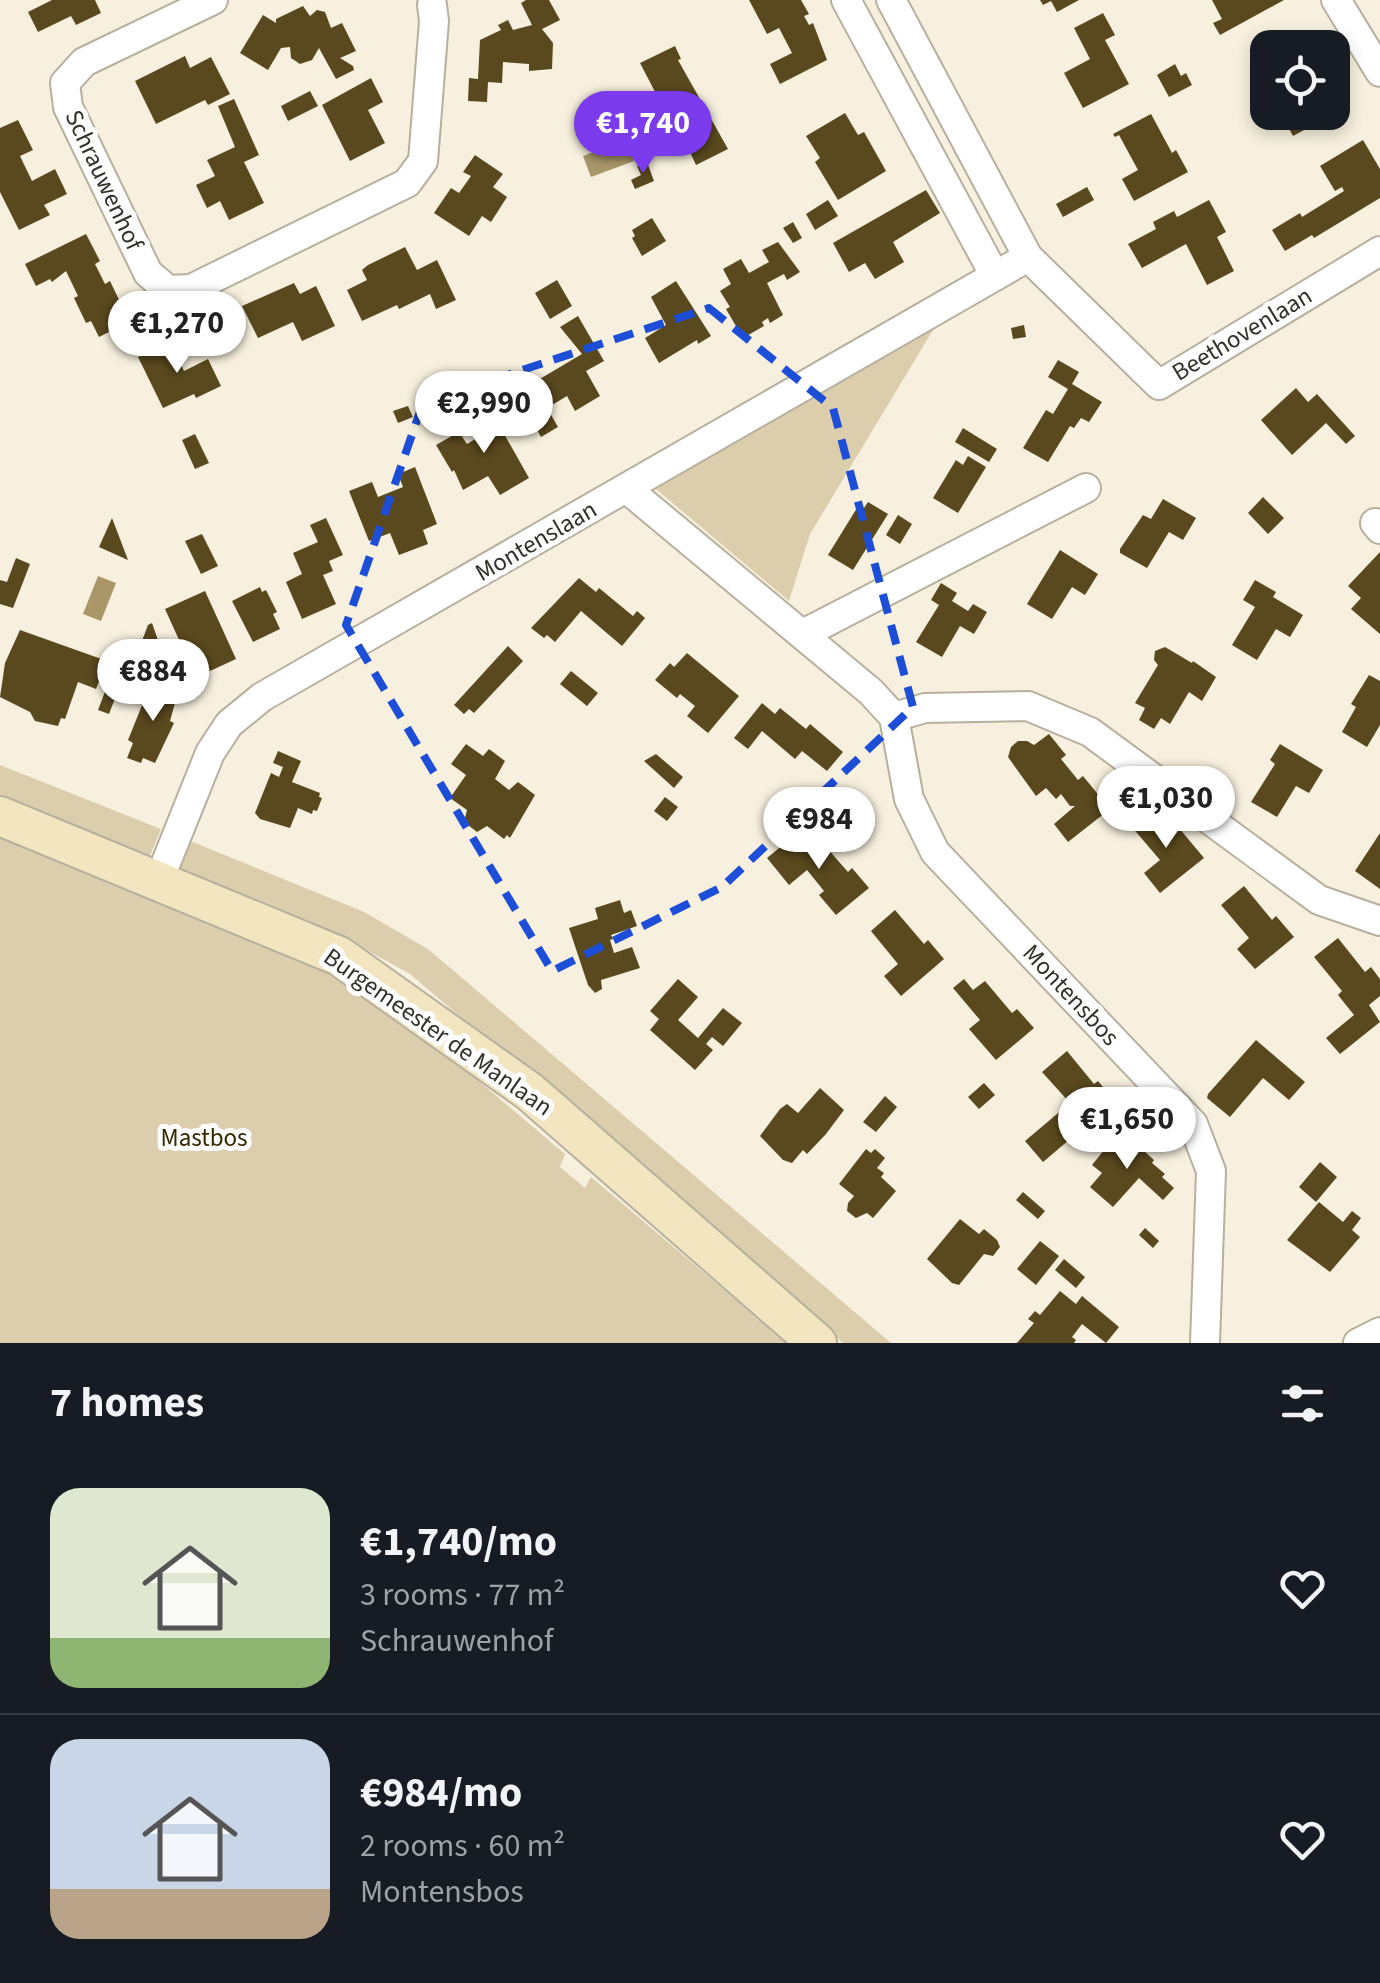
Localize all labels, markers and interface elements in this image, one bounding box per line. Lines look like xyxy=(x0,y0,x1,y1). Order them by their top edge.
map controls xyxy=(1250,30,1350,130)
button: locate xyxy=(1250,30,1350,130)
pin: €1,740 xyxy=(562,91,724,176)
text: €1,740 xyxy=(596,100,690,146)
street label: Schrauwenhof xyxy=(56,104,153,257)
street label: Beethovenlaan xyxy=(1165,278,1319,390)
pin: €1,270 xyxy=(96,291,258,376)
text: €1,270 xyxy=(130,300,224,346)
pin: €2,990 xyxy=(403,371,565,456)
text: €2,990 xyxy=(437,380,531,426)
street label: Montenslaan xyxy=(468,492,604,590)
pin: €884 xyxy=(94,639,212,724)
text: €884 xyxy=(119,648,187,694)
pin: €1,030 xyxy=(1085,766,1247,851)
text: €1,030 xyxy=(1119,775,1213,821)
pin: €984 xyxy=(760,787,878,872)
text: €984 xyxy=(785,796,853,842)
street label: Montensbos xyxy=(1014,936,1128,1054)
street label: Burgemeester de Manlaan xyxy=(316,939,560,1125)
pin: €1,650 xyxy=(1046,1087,1208,1172)
text: €1,650 xyxy=(1080,1096,1174,1142)
park label: Mastbos xyxy=(161,1120,248,1156)
text: 7 homes xyxy=(50,1373,204,1433)
icon: filters xyxy=(1275,1376,1330,1431)
text: €1,740/mo xyxy=(360,1512,557,1572)
icon: home xyxy=(130,1528,250,1648)
icon: heart xyxy=(1275,1561,1330,1616)
text: 3 rooms · 77 m² xyxy=(360,1572,565,1618)
text: Schrauwenhof xyxy=(360,1618,553,1664)
text: €984/mo xyxy=(360,1763,522,1823)
icon: home xyxy=(130,1779,250,1899)
icon: heart xyxy=(1275,1812,1330,1867)
text: 2 rooms · 60 m² xyxy=(360,1823,565,1869)
text: Montensbos xyxy=(360,1869,524,1915)

